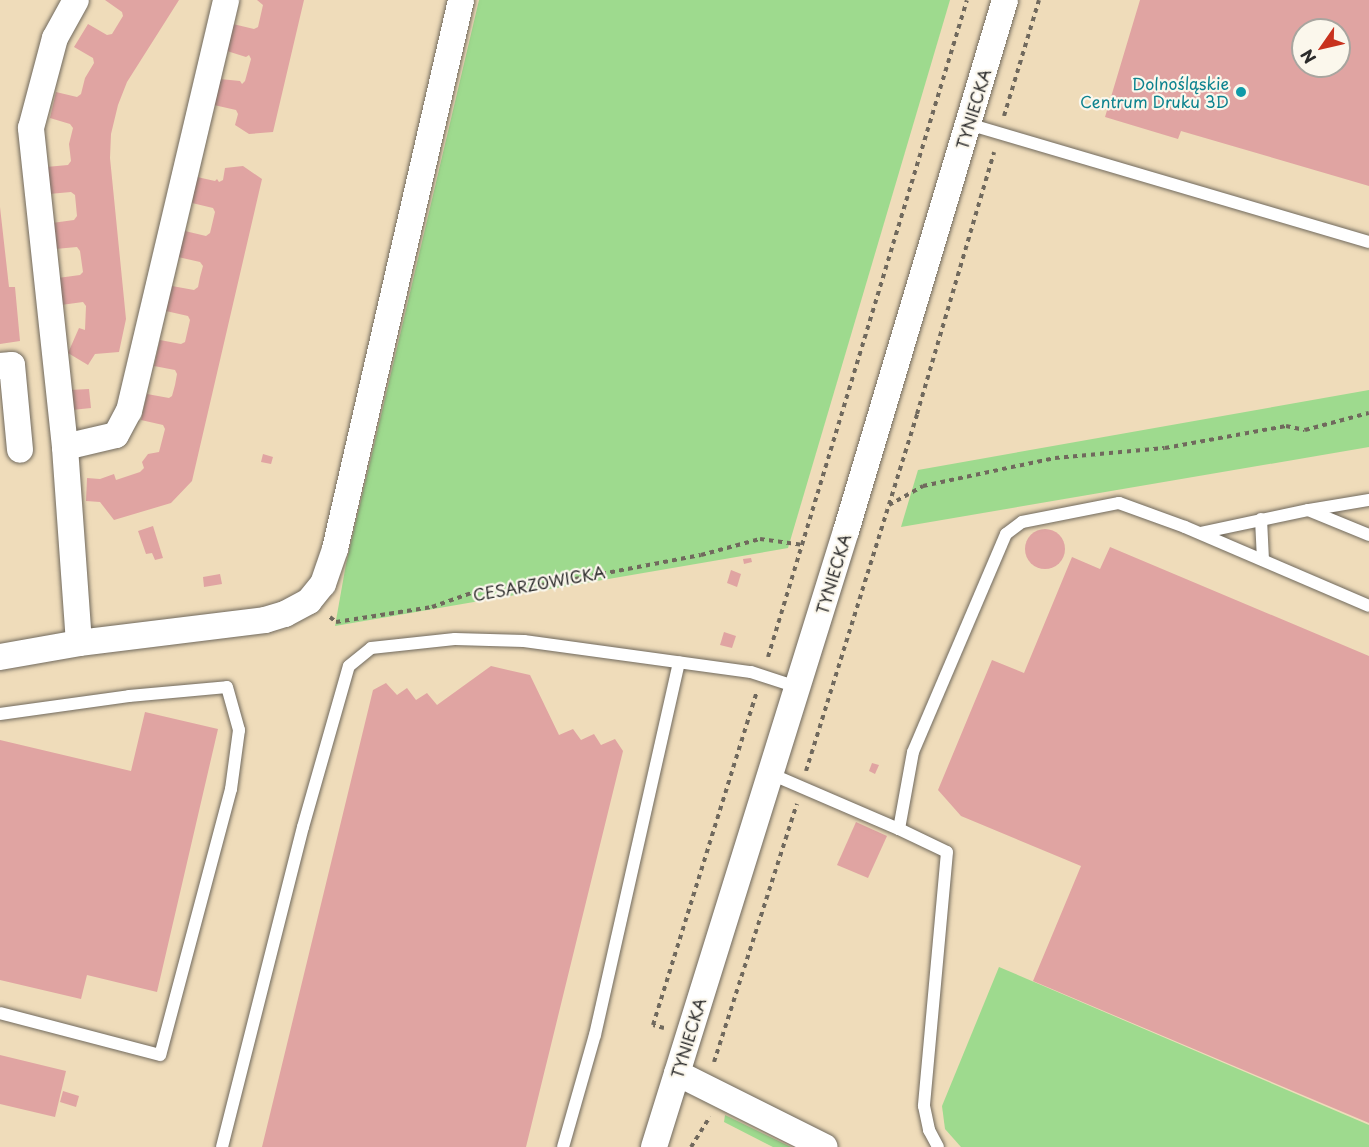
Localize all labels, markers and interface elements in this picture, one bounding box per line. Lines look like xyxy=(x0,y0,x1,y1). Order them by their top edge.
north arrow xyxy=(1291,18,1351,78)
text: N xyxy=(1294,45,1321,69)
street label: TYNIECKA xyxy=(952,66,994,152)
place label: Dolnośląskie Centrum Druku 3D xyxy=(1080,73,1229,111)
marker: Dolnośląskie Centrum Druku 3D xyxy=(1234,85,1248,99)
street label: TYNIECKA xyxy=(812,531,854,617)
street label: CESARZOWICKA xyxy=(471,562,607,604)
street label: TYNIECKA xyxy=(667,995,709,1081)

